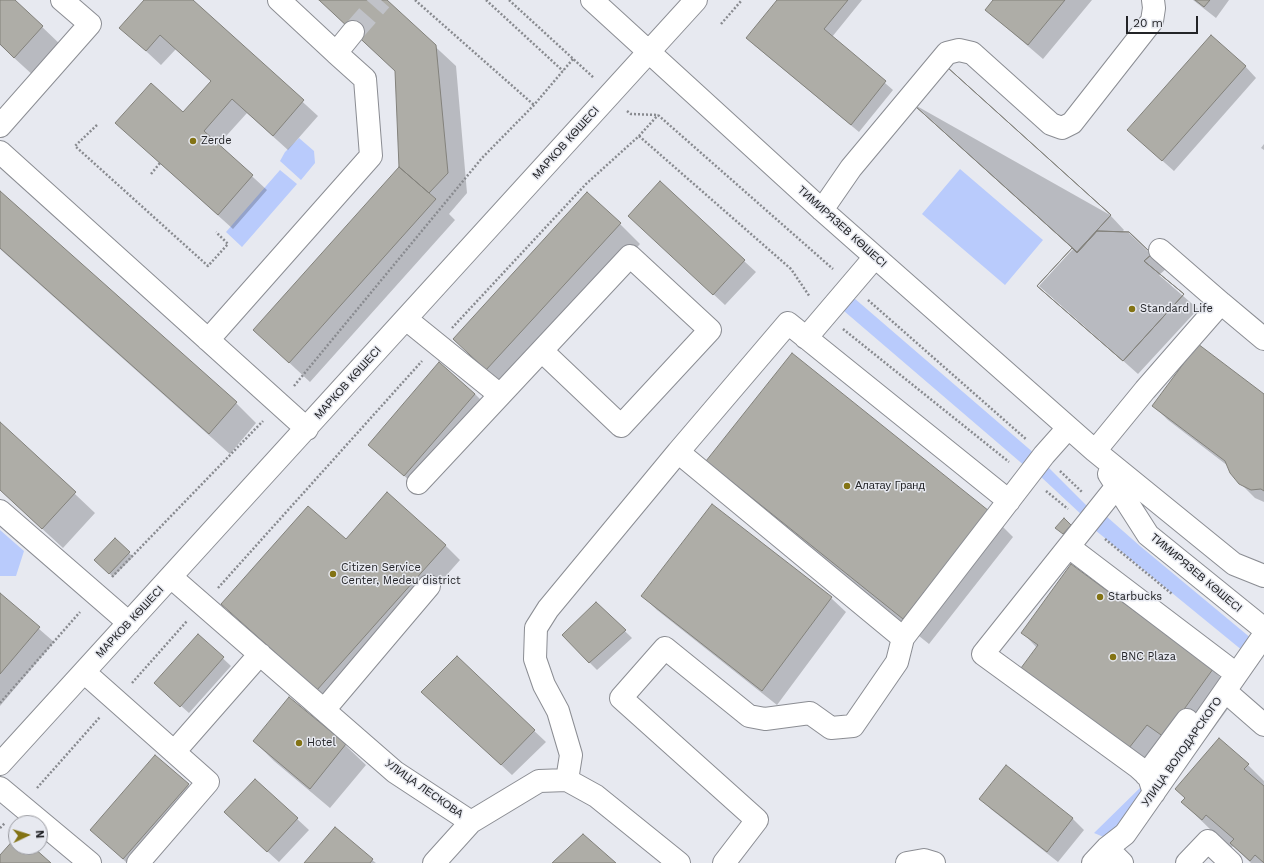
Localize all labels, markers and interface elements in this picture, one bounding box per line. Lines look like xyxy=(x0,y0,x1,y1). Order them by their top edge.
scale bar xyxy=(1128,8,1200,34)
text: 20 m xyxy=(1133,16,1163,30)
street label: МАРКОВ КӨШЕСІ xyxy=(530,104,602,182)
place label: Zerde xyxy=(201,134,232,148)
marker: Zerde xyxy=(188,136,198,146)
street label: ТИМИРЯЗЕВ КӨШЕСІ xyxy=(795,184,889,270)
place label: Standard Life xyxy=(1140,302,1213,316)
marker: Standard Life xyxy=(1127,304,1137,314)
street label: МАРКОВ КӨШЕСІ xyxy=(312,344,384,422)
place label: Алатау Гранд xyxy=(855,479,925,493)
marker: Алатау Гранд xyxy=(842,481,852,491)
street label: ТИМИРЯЗЕВ КӨШЕСІ xyxy=(1148,531,1244,615)
place label: Citizen Service Center, Medeu district xyxy=(341,561,461,587)
marker: Citizen Service Center, Medeu district xyxy=(328,569,338,579)
street label: МАРКОВ КӨШЕСІ xyxy=(93,583,167,661)
place label: Starbucks xyxy=(1108,590,1162,604)
marker: Starbucks xyxy=(1095,592,1105,602)
place label: BNC Plaza xyxy=(1121,650,1176,664)
marker: BNC Plaza xyxy=(1108,652,1118,662)
street label: УЛИЦА ВОЛОДАРСКОГО xyxy=(1139,695,1225,809)
place label: Hotel xyxy=(307,736,336,750)
marker: Hotel xyxy=(294,738,304,748)
street label: УЛИЦА ЛЕСКОВА xyxy=(382,757,466,821)
north arrow xyxy=(8,815,48,855)
text: N xyxy=(33,830,46,839)

